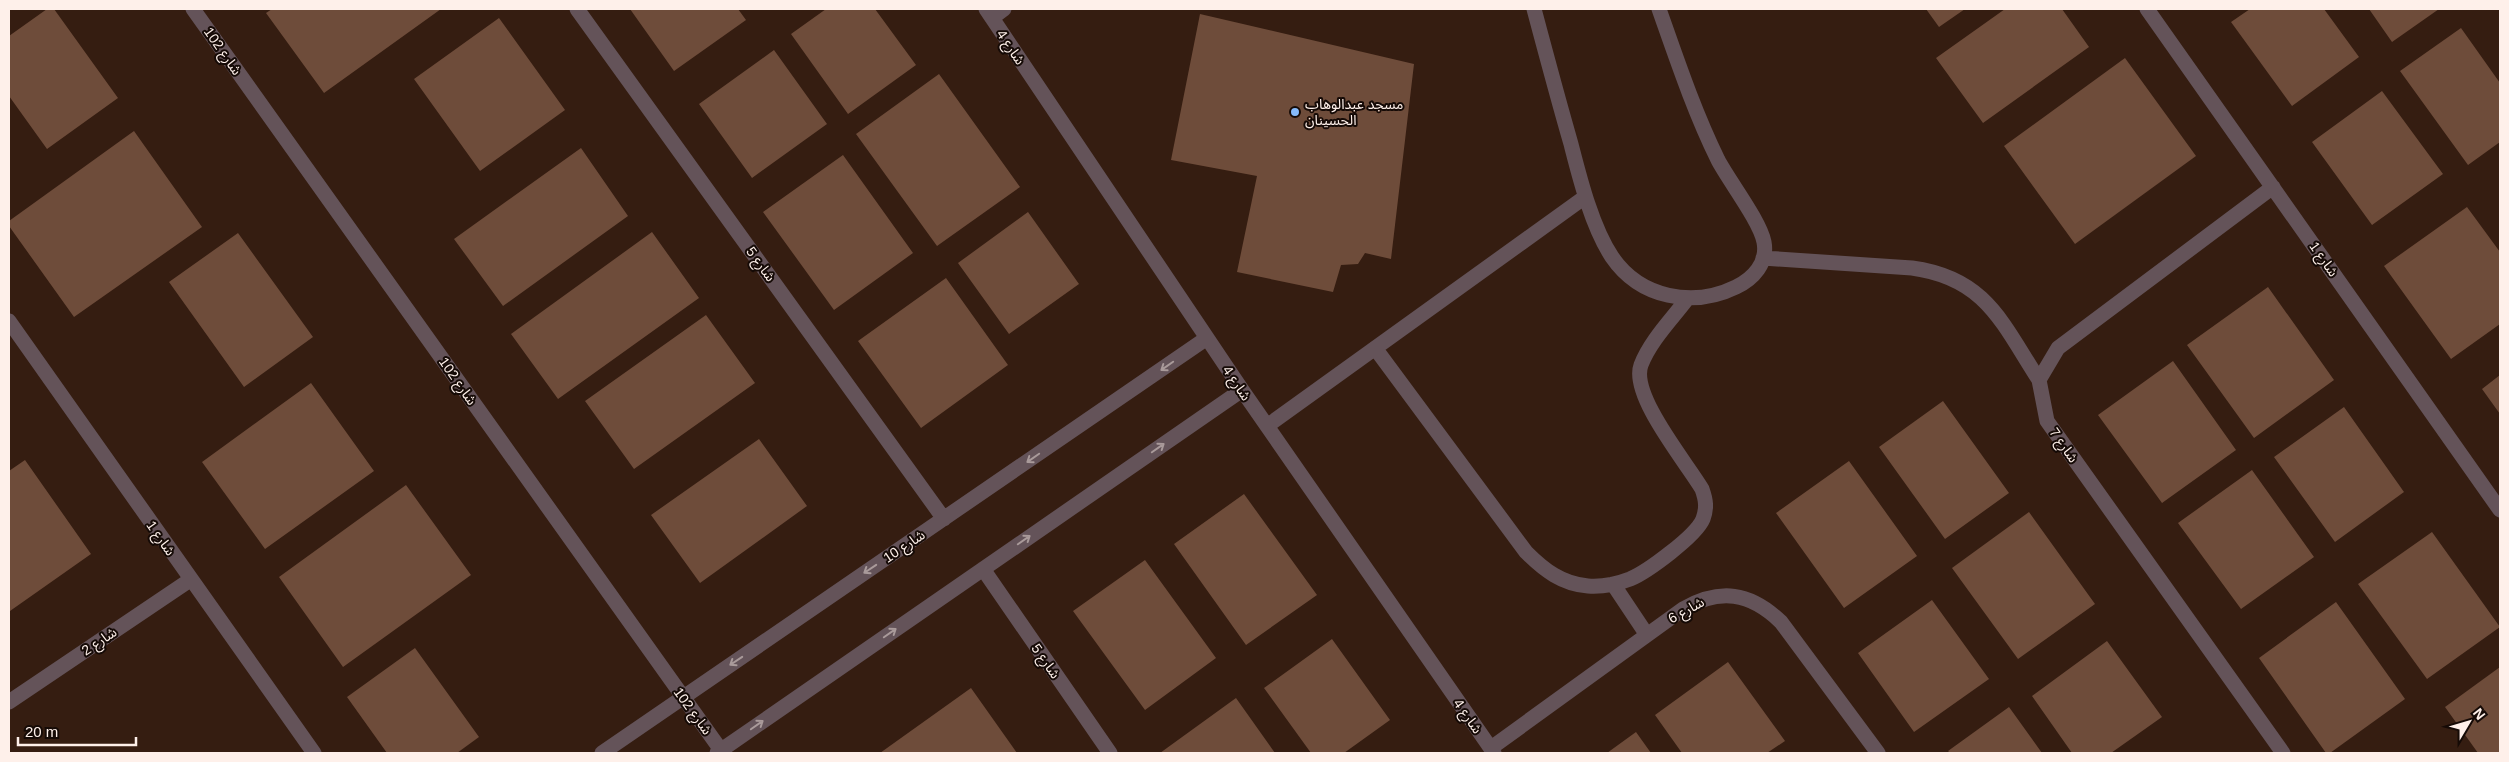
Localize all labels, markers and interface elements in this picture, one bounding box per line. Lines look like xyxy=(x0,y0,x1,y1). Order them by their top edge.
street label: شارع 102 xyxy=(198,24,245,80)
street label: شارع 4 xyxy=(991,26,1029,69)
place label: مسجد عبدالوهاب الحسينان xyxy=(1305,96,1403,129)
marker: مسجد عبدالوهاب الحسينان xyxy=(1289,106,1301,118)
street label: شارع 1 xyxy=(2304,238,2342,281)
street label: شارع 5 xyxy=(741,244,779,286)
street label: شارع 102 xyxy=(433,354,480,410)
one-way arrow xyxy=(1160,361,1174,371)
street label: شارع 4 xyxy=(1217,362,1255,405)
street label: شارع 7 xyxy=(2044,424,2082,467)
one-way arrow xyxy=(1151,443,1165,453)
one-way arrow xyxy=(1026,453,1040,463)
street label: شارع 1 xyxy=(141,517,179,560)
street label: شارع 10 xyxy=(880,526,930,568)
one-way arrow xyxy=(1017,535,1031,545)
one-way arrow xyxy=(863,564,877,574)
street label: شارع 6 xyxy=(1665,594,1708,629)
street label: شارع 2 xyxy=(78,623,121,661)
one-way arrow xyxy=(883,628,897,638)
street label: شارع 5 xyxy=(1026,640,1064,683)
one-way arrow xyxy=(729,656,743,666)
street label: شارع 102 xyxy=(668,684,716,740)
street label: شارع 4 xyxy=(1448,695,1486,738)
north arrow xyxy=(2444,697,2494,747)
text: N xyxy=(2470,705,2489,723)
scale bar xyxy=(18,714,135,746)
one-way arrow xyxy=(750,720,764,730)
text: 20 m xyxy=(25,723,58,740)

